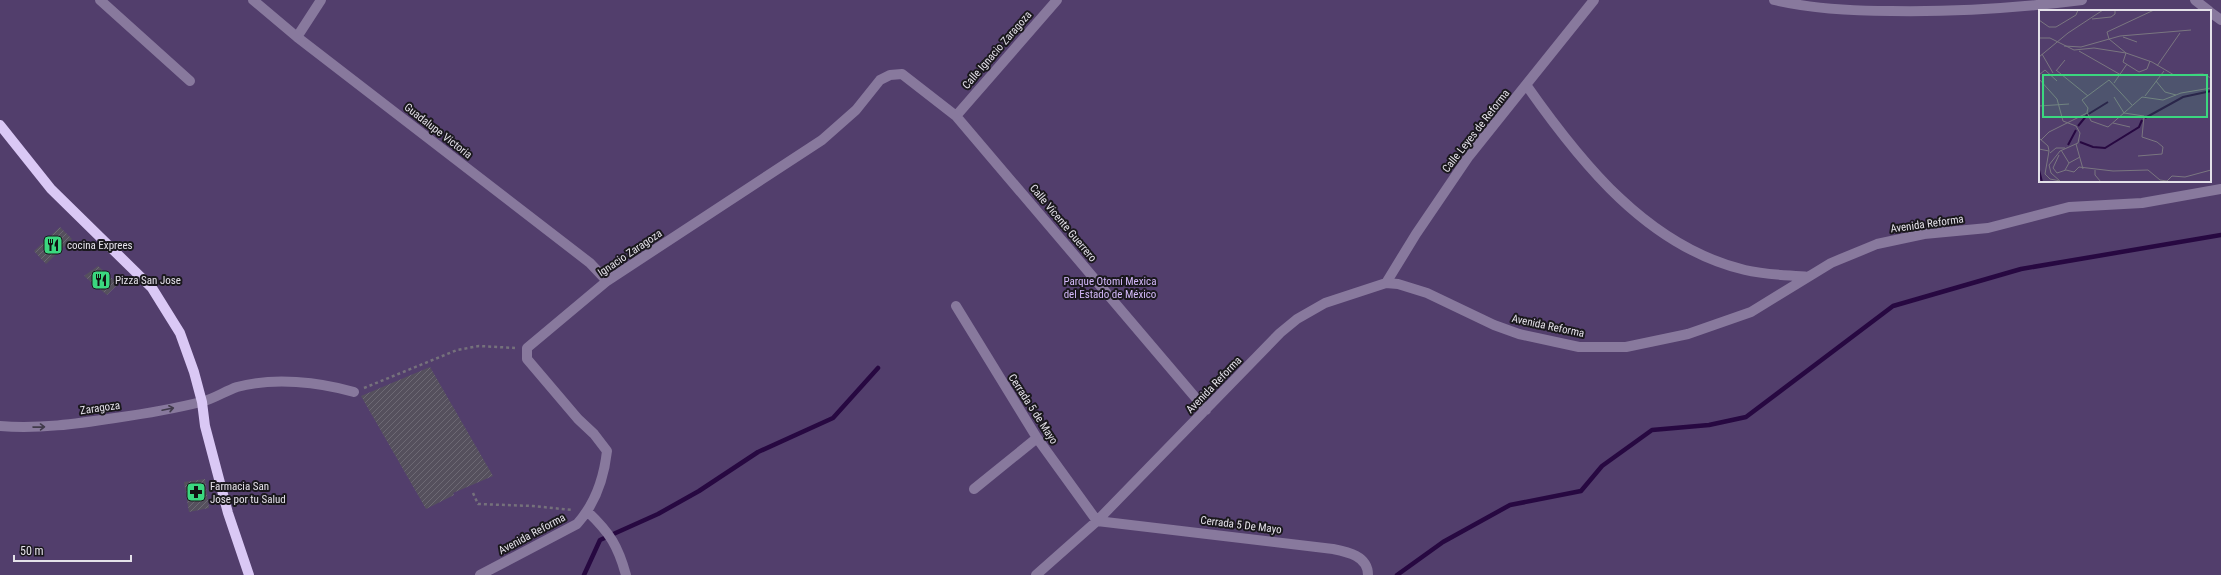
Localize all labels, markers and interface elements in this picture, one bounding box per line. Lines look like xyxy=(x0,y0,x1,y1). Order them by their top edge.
street label: Calle Ignacio Zaragoza xyxy=(960,8,1034,92)
inset map xyxy=(2039,10,2211,182)
street label: Calle Leyes de Reforma xyxy=(1440,87,1512,175)
street label: Guadalupe Victoria xyxy=(402,101,474,161)
street label: Calle Vicente Guerrero xyxy=(1027,182,1099,265)
street label: Avenida Reforma xyxy=(1890,212,1964,236)
street label: Ignacio Zaragoza xyxy=(595,227,665,279)
restaurant icon: cocina Exprees xyxy=(42,234,64,256)
place label: cocina Exprees xyxy=(67,239,133,252)
restaurant icon: Pizza San Jose xyxy=(90,269,112,291)
place label: Pizza San Jose xyxy=(115,274,181,287)
park label: Parque Otomí Mexica del Estado de México xyxy=(1064,275,1157,301)
street label: Avenida Reforma xyxy=(1511,312,1585,340)
street label: Avenida Reforma xyxy=(1184,354,1244,416)
street label: Cerrada 5 de Mayo xyxy=(1005,371,1061,447)
street label: Zaragoza xyxy=(79,399,121,417)
one-way arrow xyxy=(161,404,174,412)
one-way arrow xyxy=(32,423,45,430)
place label: Farmacia San Jose por tu Salud xyxy=(210,480,286,506)
pharmacy icon: Farmacia San Jose por tu Salud xyxy=(185,481,207,503)
street label: Avenida Reforma xyxy=(496,511,568,557)
street label: Cerrada 5 De Mayo xyxy=(1200,514,1283,536)
scale bar xyxy=(14,537,131,563)
text: 50 m xyxy=(20,544,44,558)

